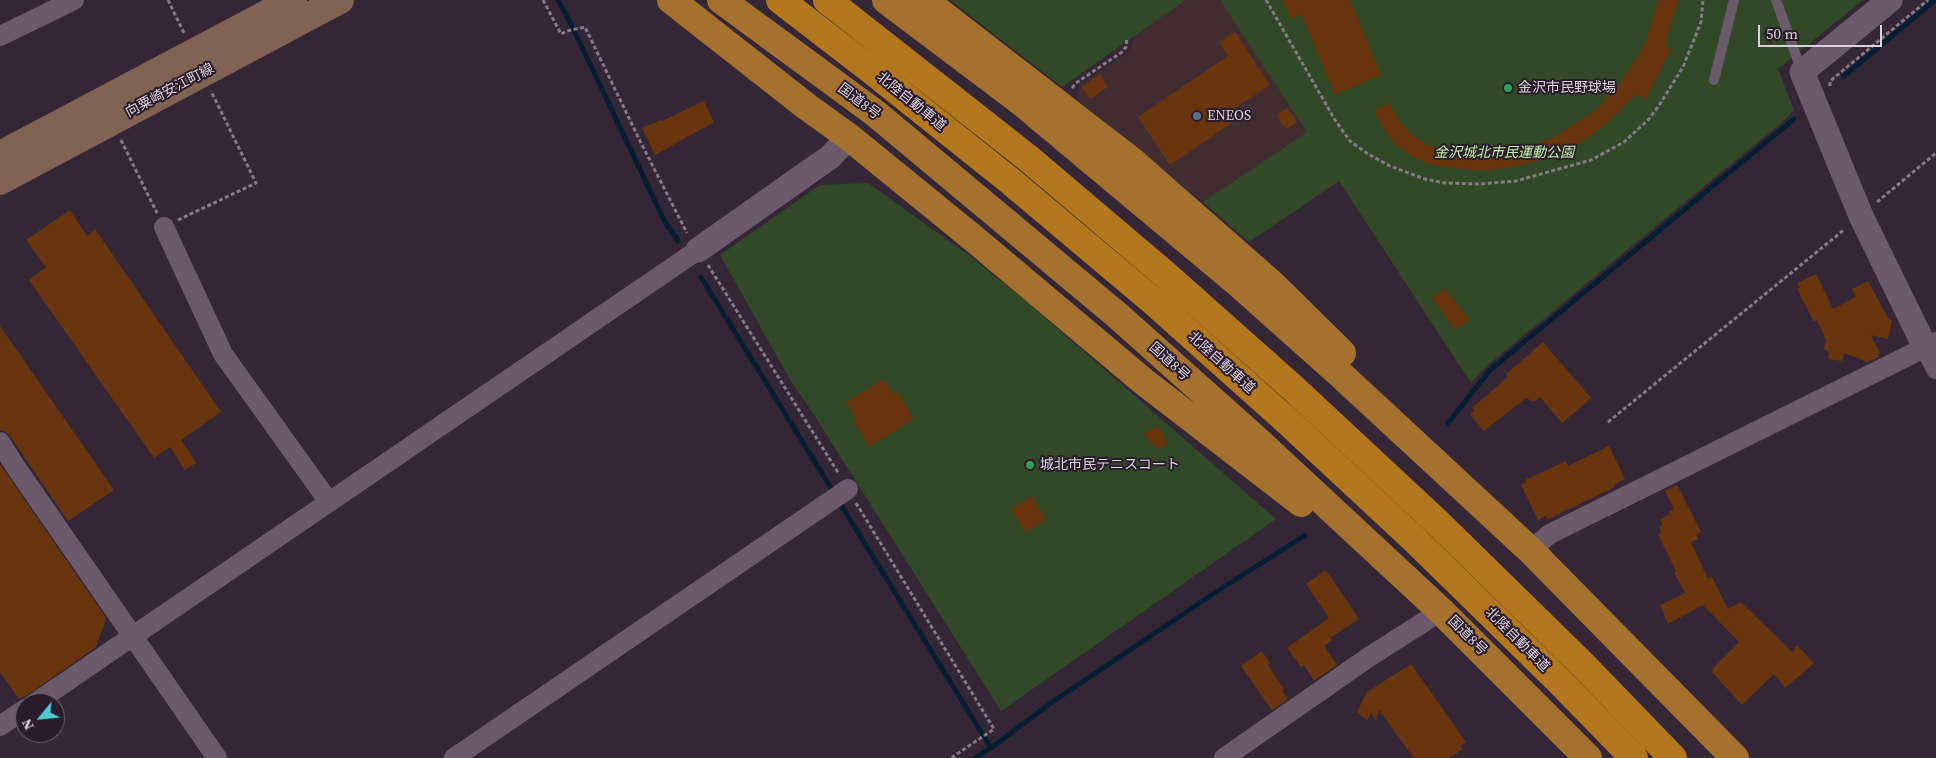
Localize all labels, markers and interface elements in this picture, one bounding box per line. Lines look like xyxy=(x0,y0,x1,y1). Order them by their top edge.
scale bar xyxy=(1761,15,1885,47)
text: 50 m xyxy=(1766,23,1798,44)
street label: 向粟崎安江町線 xyxy=(123,61,217,121)
street label: 北陸自動車道 xyxy=(873,69,949,135)
place label: 金沢市民野球場 xyxy=(1518,80,1616,96)
street label: 国道8号 xyxy=(834,81,884,123)
marker: 金沢市民野球場 xyxy=(1502,82,1514,94)
place label: ENEOS xyxy=(1207,108,1251,124)
marker: ENEOS xyxy=(1191,110,1203,122)
park label: 金沢城北市民運動公園 xyxy=(1434,145,1574,161)
street label: 北陸自動車道 xyxy=(1184,329,1258,397)
street label: 国道8号 xyxy=(1145,339,1193,385)
place label: 城北市民テニスコート xyxy=(1040,457,1180,473)
marker: 城北市民テニスコート xyxy=(1024,459,1036,471)
street label: 北陸自動車道 xyxy=(1481,604,1553,676)
street label: 国道8号 xyxy=(1444,613,1490,659)
north arrow xyxy=(15,693,65,743)
text: N xyxy=(16,715,39,734)

